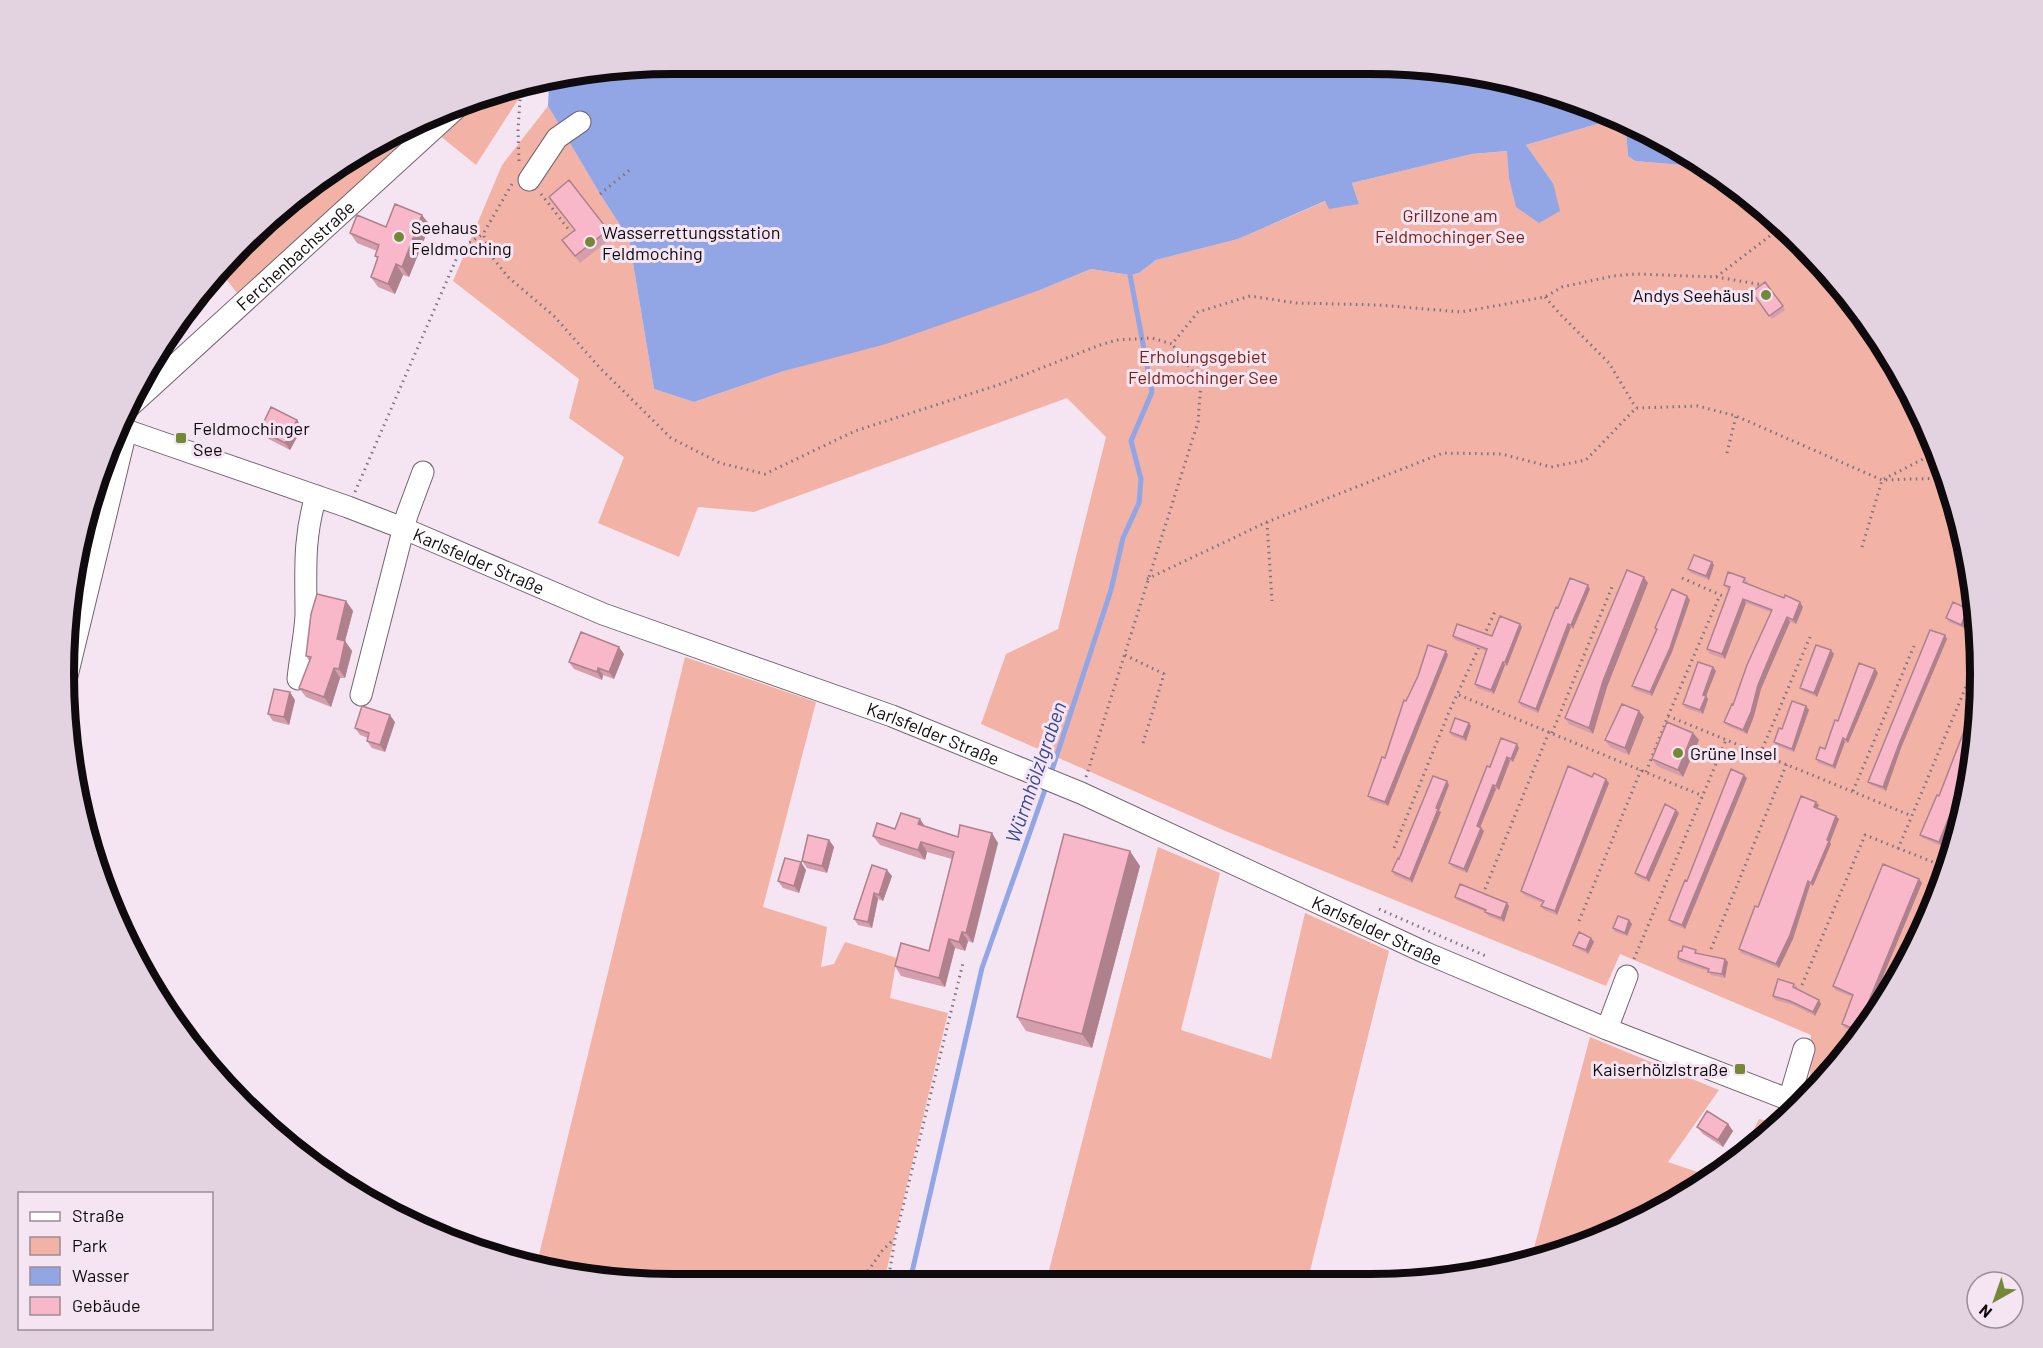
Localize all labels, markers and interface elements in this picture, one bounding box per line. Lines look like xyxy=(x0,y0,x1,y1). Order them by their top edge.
street label: Ferchenbachstraße xyxy=(231,196,359,315)
park label: Grillzone am Feldmochinger See xyxy=(1375,204,1525,247)
place label: Seehaus Feldmoching xyxy=(411,216,512,259)
place label: Wasserrettungsstation Feldmoching xyxy=(602,221,781,264)
marker: Seehaus Feldmoching xyxy=(392,230,406,244)
marker: Wasserrettungsstation Feldmoching xyxy=(583,235,597,249)
place label: Andys Seehäusl xyxy=(1633,284,1754,306)
marker: Andys Seehäusl xyxy=(1759,288,1773,302)
park label: Erholungsgebiet Feldmochinger See xyxy=(1128,345,1278,388)
place label: Feldmochinger See xyxy=(193,417,310,460)
marker: Feldmochinger See xyxy=(174,431,188,445)
street label: Karlsfelder Straße xyxy=(410,523,548,599)
street label: Karlsfelder Straße xyxy=(864,697,1003,770)
water label: Würmhölzlgraben xyxy=(1000,698,1070,846)
place label: Grüne Insel xyxy=(1690,742,1777,764)
marker: Grüne Insel xyxy=(1671,746,1685,760)
street label: Karlsfelder Straße xyxy=(1309,891,1446,970)
place label: Kaiserhölzlstraße xyxy=(1592,1058,1728,1080)
marker: Kaiserhölzlstraße xyxy=(1733,1062,1747,1076)
legend xyxy=(18,1192,213,1330)
text: Straße xyxy=(72,1204,124,1226)
text: Park xyxy=(72,1234,107,1256)
text: Wasser xyxy=(72,1264,130,1286)
north arrow xyxy=(1965,1270,2025,1330)
text: Gebäude xyxy=(72,1294,141,1316)
text: N xyxy=(1975,1301,1995,1323)

